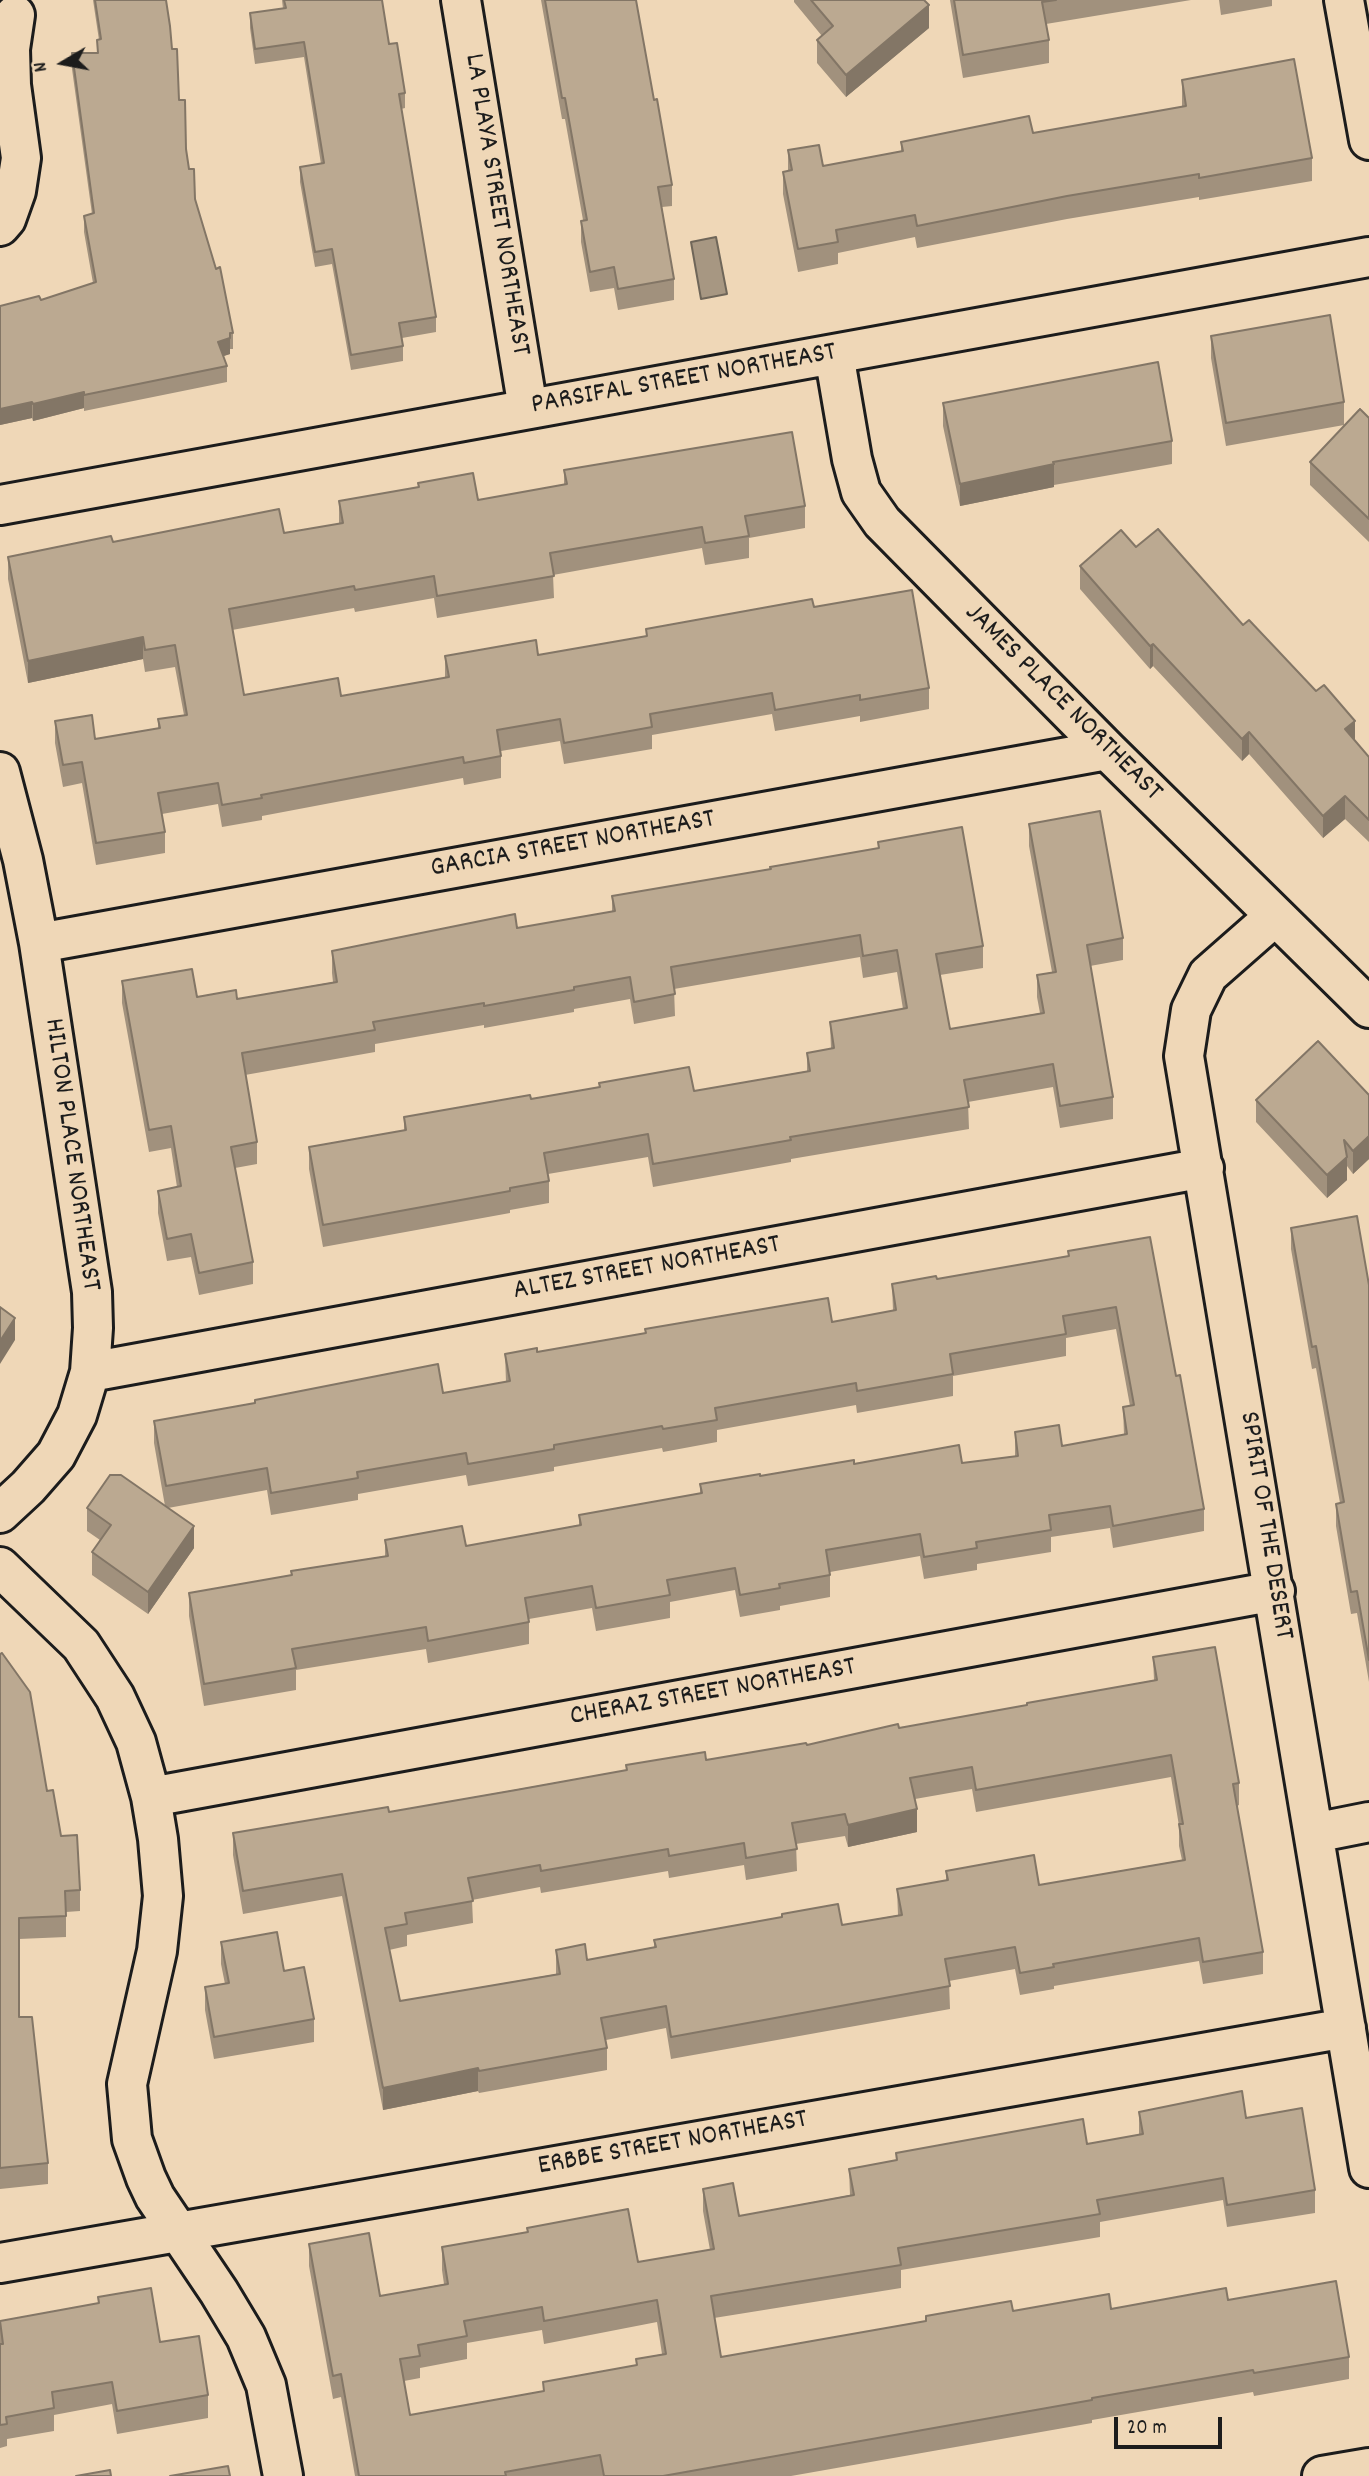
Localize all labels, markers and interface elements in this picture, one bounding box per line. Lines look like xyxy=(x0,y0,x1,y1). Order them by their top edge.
north arrow xyxy=(28,28,98,98)
street label: LA PLAYA STREET NORTHEAST xyxy=(455,52,535,358)
text: N xyxy=(28,60,56,74)
street label: PARSIFAL STREET NORTHEAST xyxy=(529,338,839,424)
street label: JAMES PLACE NORTHEAST xyxy=(956,598,1168,810)
street label: GARCIA STREET NORTHEAST xyxy=(428,804,718,888)
street label: HILTON PLACE NORTHEAST xyxy=(34,1016,106,1294)
street label: ALTEZ STREET NORTHEAST xyxy=(511,1230,783,1310)
street label: SPIRIT OF THE DESERT xyxy=(1229,1410,1299,1642)
street label: CHERAZ STREET NORTHEAST xyxy=(568,1652,858,1736)
street label: ERBBE STREET NORTHEAST xyxy=(536,2105,810,2185)
scale bar xyxy=(1117,2402,1226,2446)
text: 20 m xyxy=(1127,2414,1167,2444)

